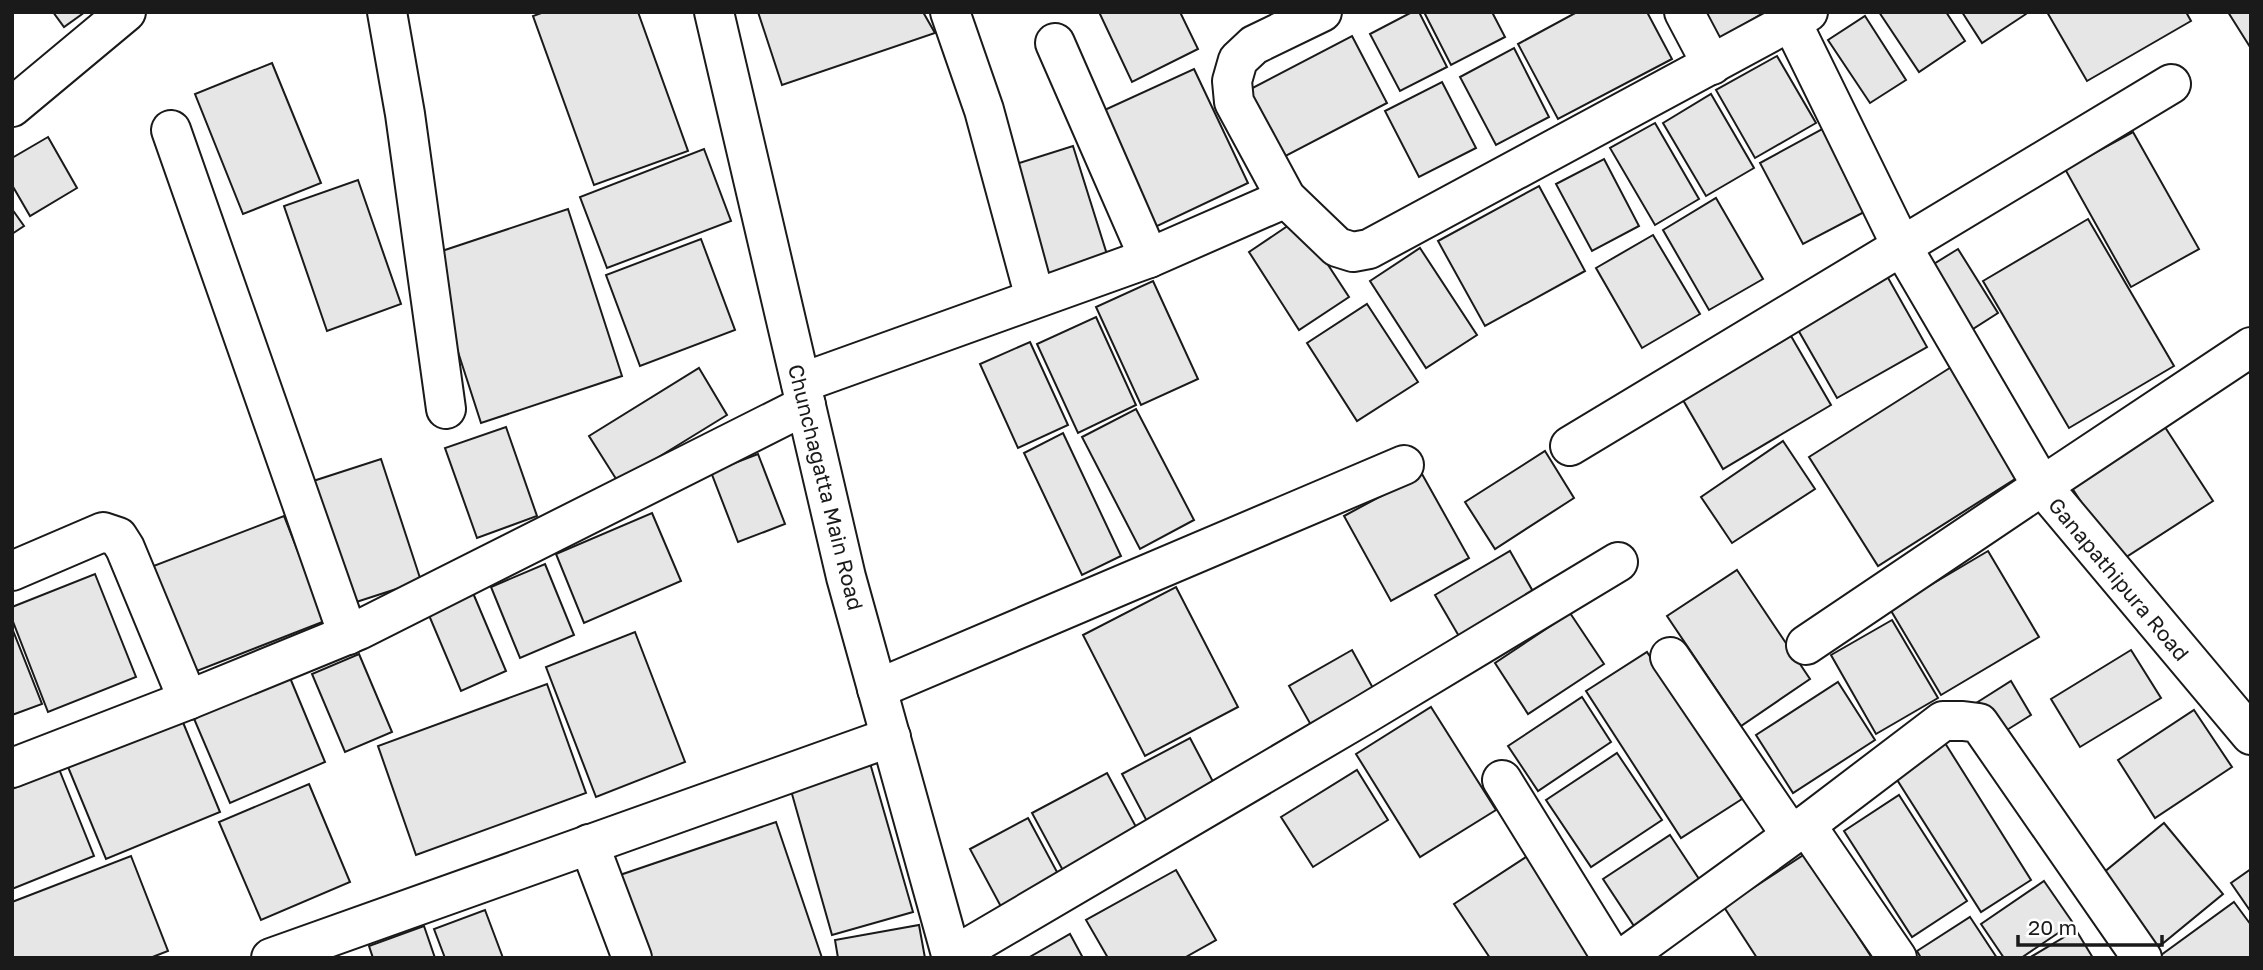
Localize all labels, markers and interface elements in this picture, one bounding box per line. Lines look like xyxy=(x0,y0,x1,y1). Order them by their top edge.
street label: Chunchagatta Main Road xyxy=(783,361,869,613)
street label: Ganapathipura Road xyxy=(2043,492,2195,666)
scale bar xyxy=(2018,904,2162,948)
text: 20 m xyxy=(2028,914,2077,940)

